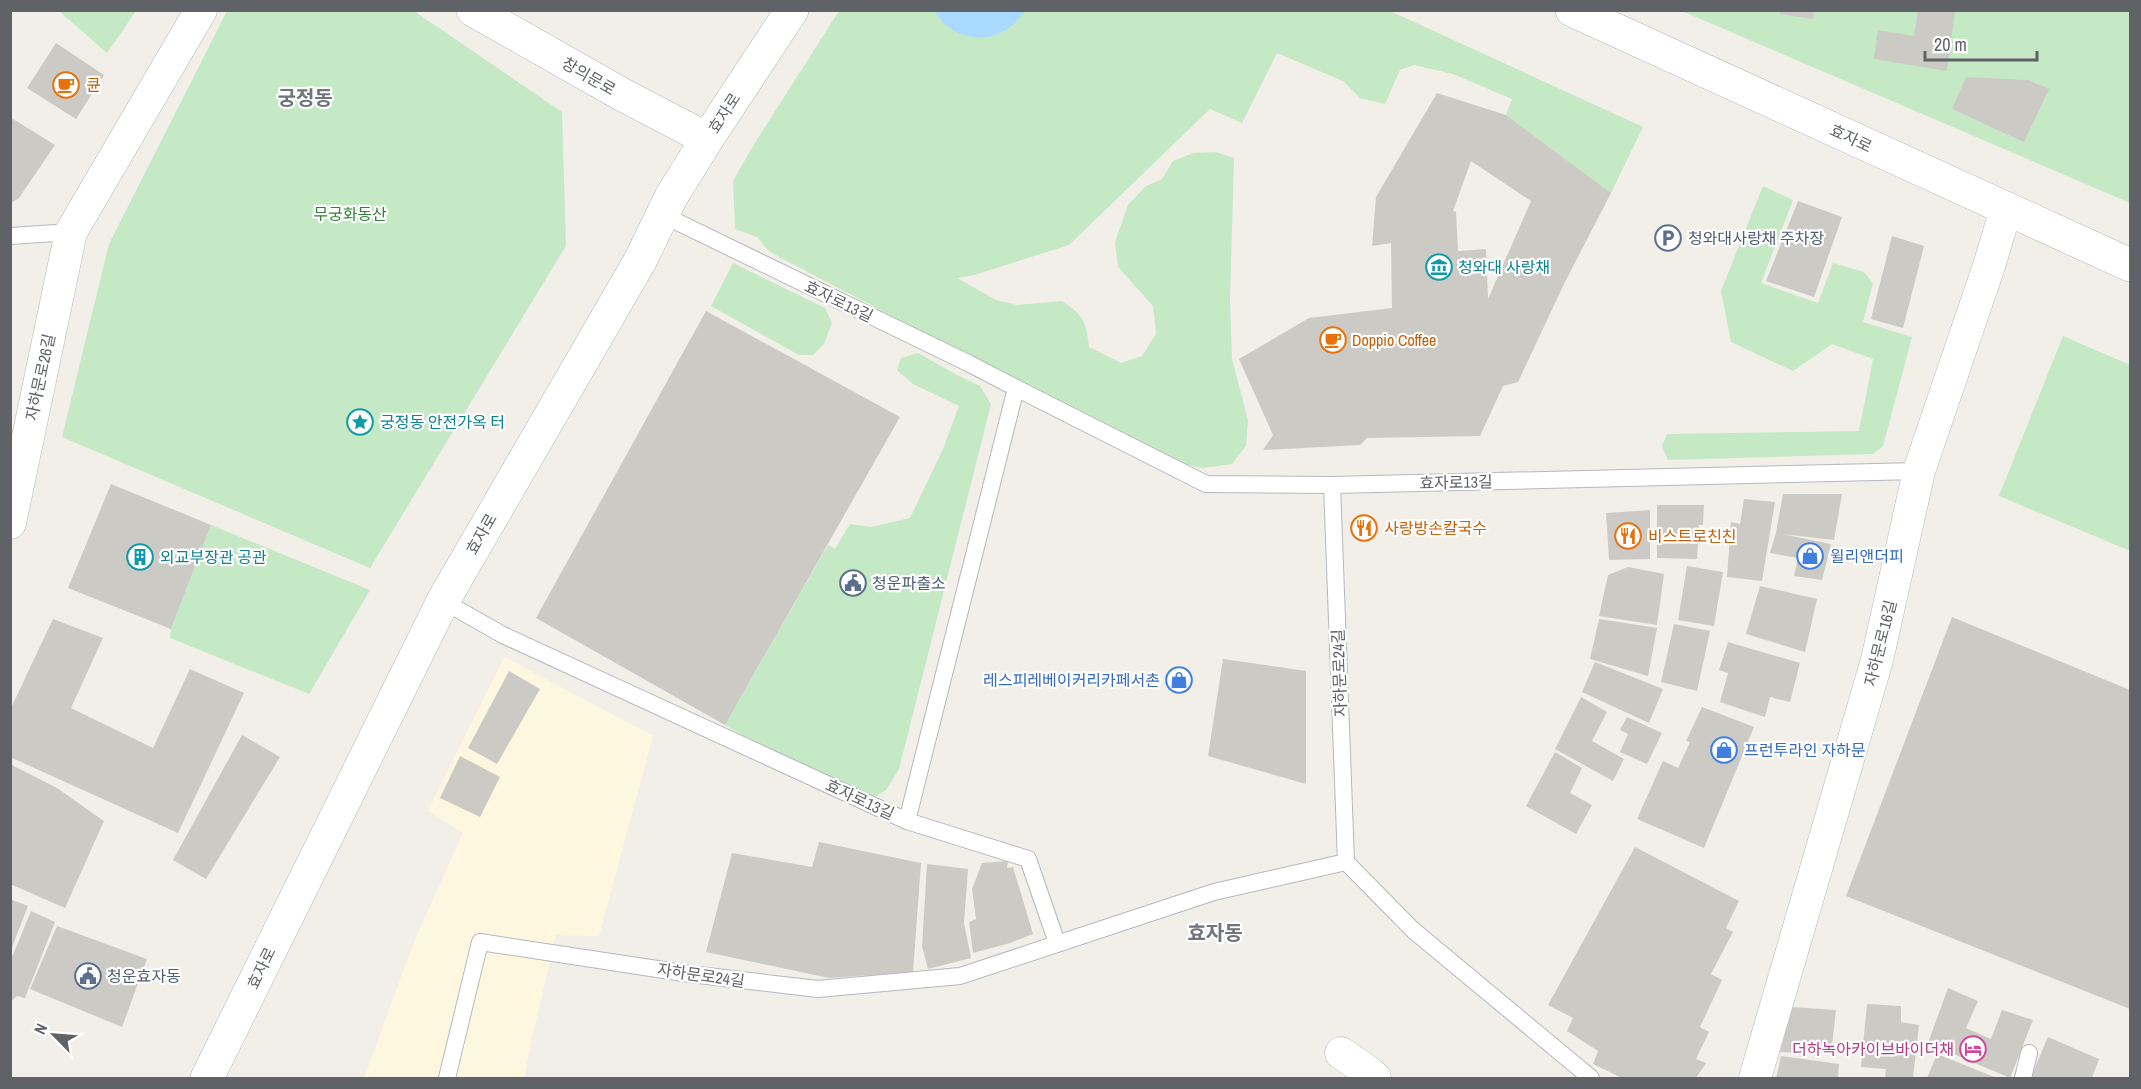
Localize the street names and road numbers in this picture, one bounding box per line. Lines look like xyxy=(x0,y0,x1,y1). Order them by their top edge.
street label: 창의문로 xyxy=(558,52,620,100)
street label: 효자로 xyxy=(703,88,745,138)
street label: 효자로 xyxy=(1826,119,1876,157)
street label: 효자로13길 xyxy=(801,275,877,327)
street label: 자하문로26길 xyxy=(20,332,60,422)
street label: 효자로13길 xyxy=(1419,470,1493,494)
street label: 효자로 xyxy=(460,509,502,559)
street label: 자하문로16길 xyxy=(1859,598,1901,688)
street label: 자하문로24길 xyxy=(1326,629,1352,717)
street label: 효자로13길 xyxy=(822,774,898,824)
street label: 효자로 xyxy=(241,943,281,993)
street label: 자하문로24길 xyxy=(656,958,746,992)

